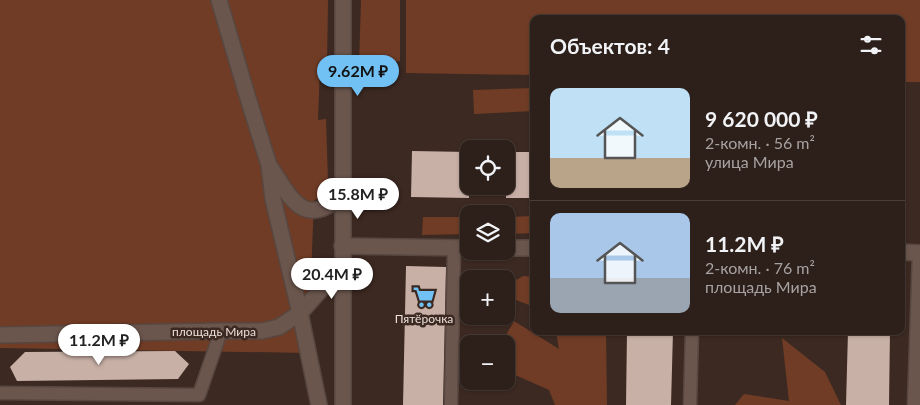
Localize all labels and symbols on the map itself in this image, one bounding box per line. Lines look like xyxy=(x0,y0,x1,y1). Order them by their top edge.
pin: 9.62M ₽ xyxy=(312,54,404,97)
pin: 15.8M ₽ xyxy=(312,178,404,220)
pin: 20.4M ₽ xyxy=(286,258,378,300)
supermarket icon: Пятёрочка xyxy=(411,284,437,310)
place label: Пятёрочка xyxy=(395,311,453,326)
pin: 11.2M ₽ xyxy=(53,324,145,366)
street label: площадь Мира xyxy=(172,324,256,339)

